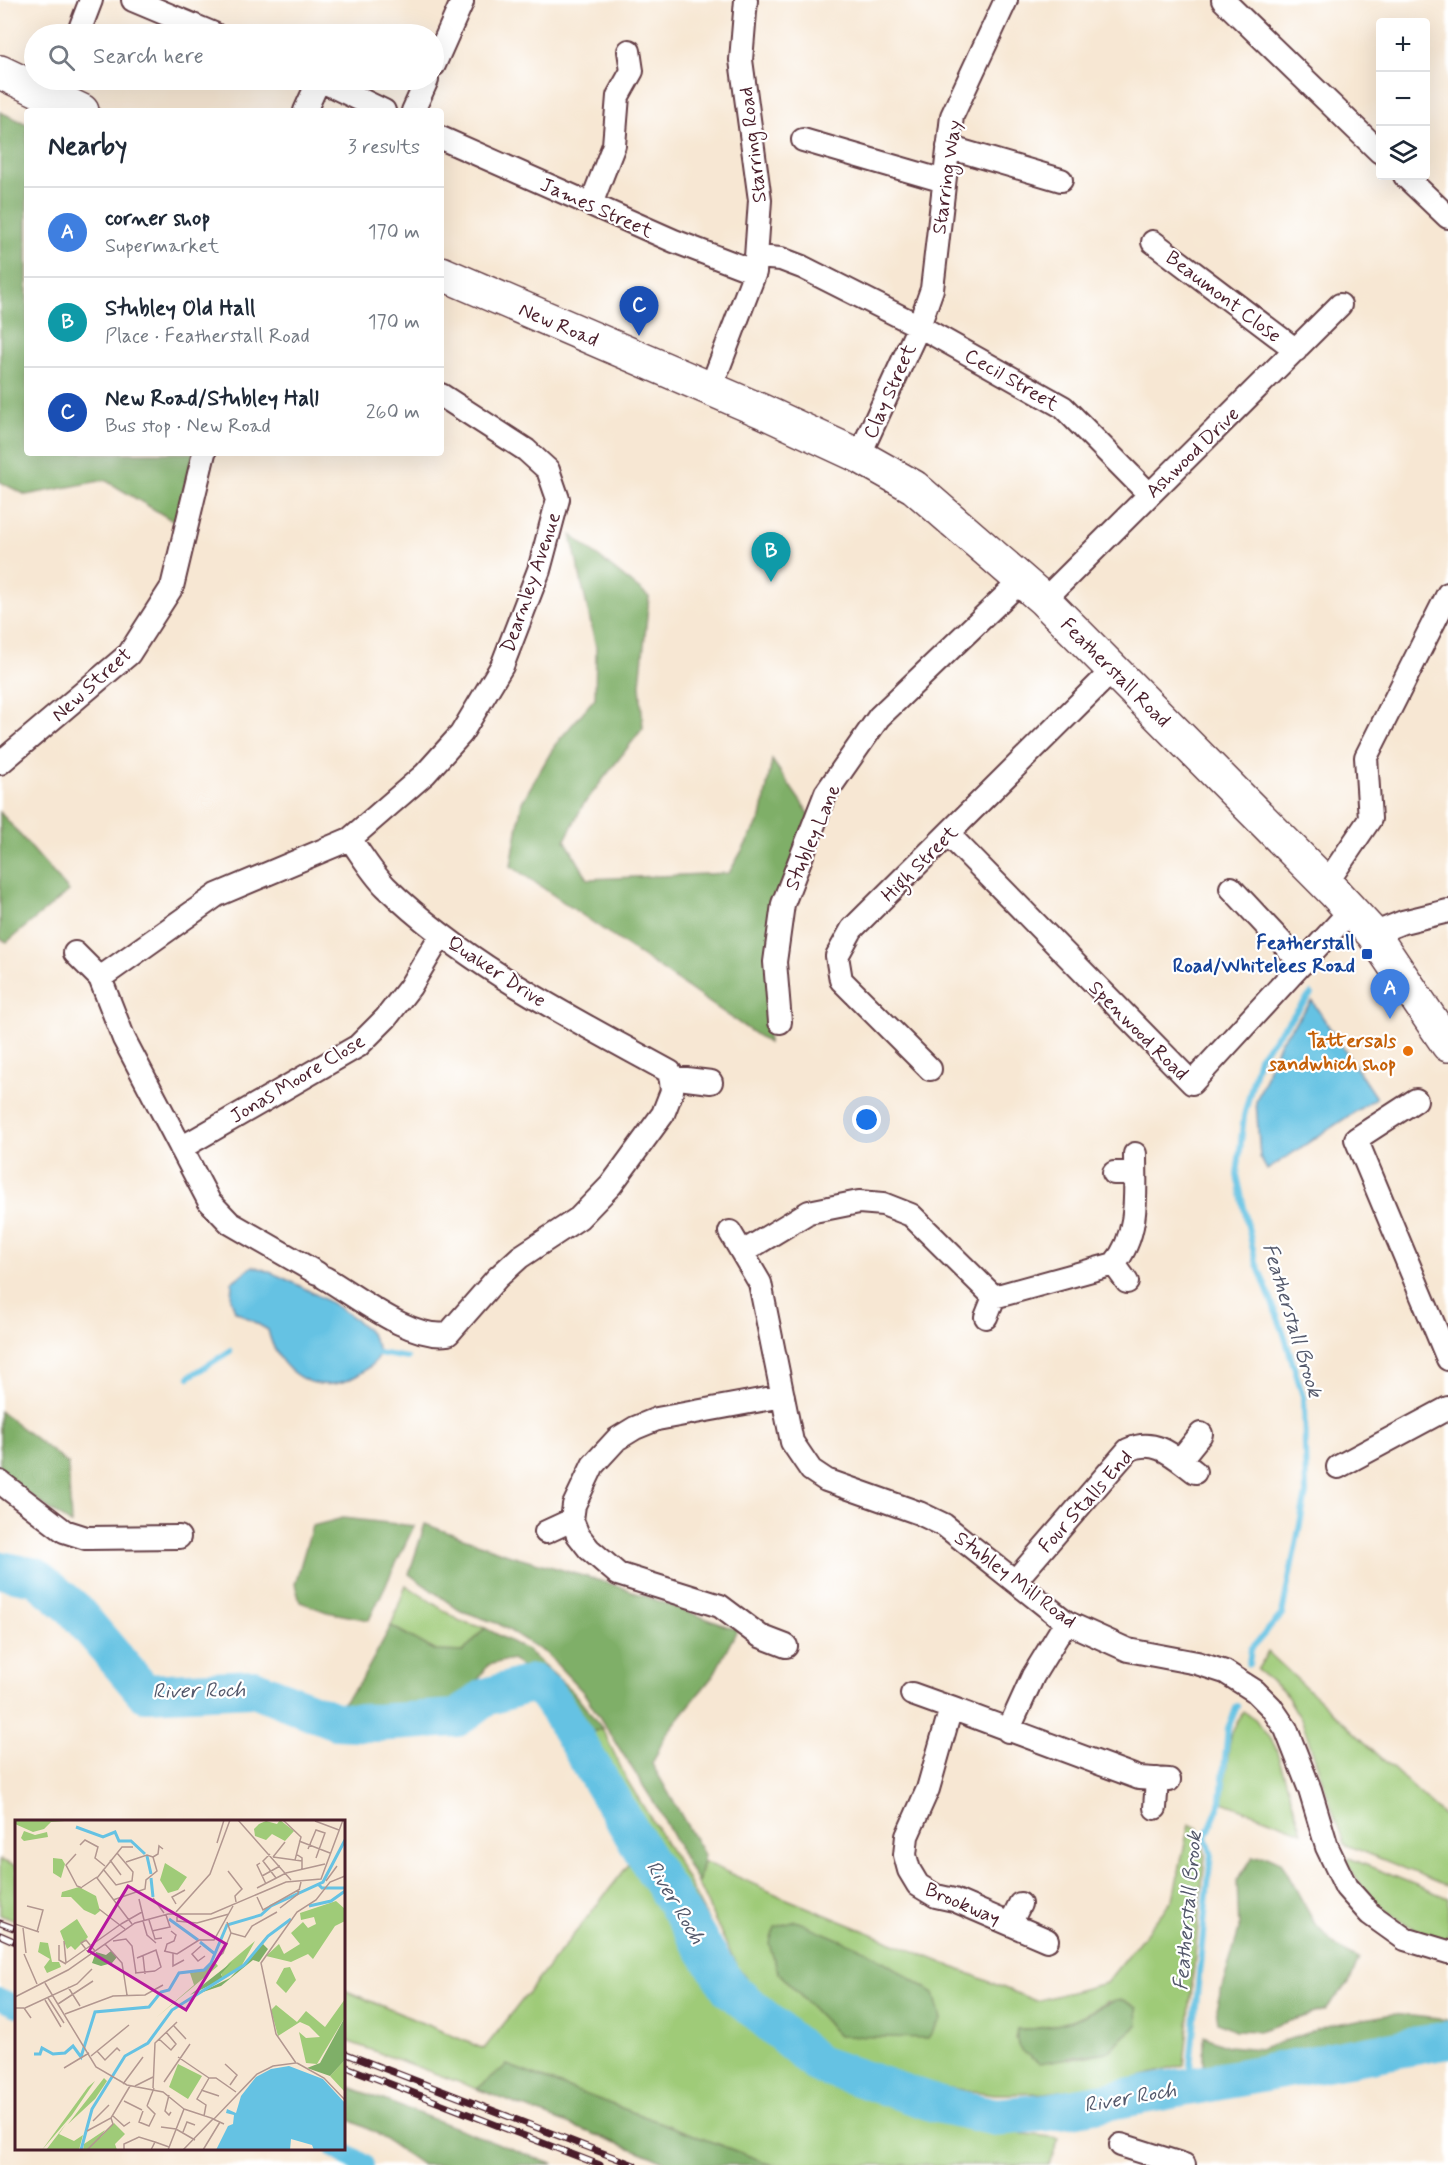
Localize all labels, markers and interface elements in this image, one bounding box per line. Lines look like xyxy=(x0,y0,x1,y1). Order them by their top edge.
map controls xyxy=(1376,18,1430,180)
button: + xyxy=(1376,18,1430,72)
search box xyxy=(24,24,444,90)
icon: search xyxy=(45,41,78,74)
text: Search here xyxy=(93,43,204,71)
button: − xyxy=(1376,72,1430,126)
street label: Starring Road xyxy=(733,85,775,204)
street label: Starring Way xyxy=(926,118,970,236)
button: layers xyxy=(1376,126,1430,180)
text: Nearby xyxy=(48,130,127,164)
text: 3 results xyxy=(348,134,420,161)
street label: James Street xyxy=(536,172,657,245)
text: corner shop xyxy=(105,205,210,233)
text: A xyxy=(61,219,74,246)
text: 170 m xyxy=(368,219,420,246)
text: Supermarket xyxy=(105,233,219,260)
street label: Beaumont Close xyxy=(1160,245,1286,350)
pin: C xyxy=(620,286,658,336)
text: Stubley Old Hall xyxy=(105,295,255,323)
street label: New Road xyxy=(514,297,602,354)
text: B xyxy=(61,309,74,336)
text: 170 m xyxy=(368,309,420,336)
text: Place · Featherstall Road xyxy=(105,323,310,350)
street label: Clay Street xyxy=(857,340,923,443)
street label: Cecil Street xyxy=(959,342,1063,418)
text: New Road/Stubley Hall xyxy=(105,385,319,413)
text: C xyxy=(60,399,75,426)
text: 260 m xyxy=(366,399,420,426)
street label: Ashwood Drive xyxy=(1140,401,1246,505)
text: Bus stop · New Road xyxy=(105,413,271,440)
street label: Dearnley Avenue xyxy=(495,508,568,656)
pin: B xyxy=(752,532,790,582)
street label: Featherstall Road xyxy=(1054,612,1176,734)
street label: New Street xyxy=(46,642,138,728)
street label: Stubley Lane xyxy=(779,780,848,895)
street label: High Street xyxy=(876,819,966,910)
street label: Quaker Drive xyxy=(441,930,551,1014)
place label: Featherstall Road/Whitelees Road xyxy=(1173,930,1355,980)
marker: Featherstall Road/Whitelees Road xyxy=(1360,947,1374,961)
pin: A xyxy=(1370,970,1410,1019)
street label: Spenwood Road xyxy=(1082,975,1194,1087)
street label: Jonas Moore Close xyxy=(225,1028,371,1130)
place label: Tattersals sandwhich shop xyxy=(1267,1028,1396,1078)
marker: Tattersals sandwhich shop xyxy=(1401,1044,1415,1058)
your location xyxy=(852,1105,881,1134)
water label: Featherstall Brook xyxy=(1255,1240,1329,1402)
street label: Four Stalls End xyxy=(1033,1445,1140,1559)
street label: Stubley Mill Road xyxy=(948,1525,1082,1635)
water label: River Roch xyxy=(152,1676,246,1706)
inset map xyxy=(15,1820,345,2150)
water label: Featherstall Brook xyxy=(1167,1829,1209,1992)
water label: River Roch xyxy=(639,1855,711,1950)
street label: Brookway xyxy=(921,1876,1004,1932)
water label: River Roch xyxy=(1082,2076,1179,2120)

